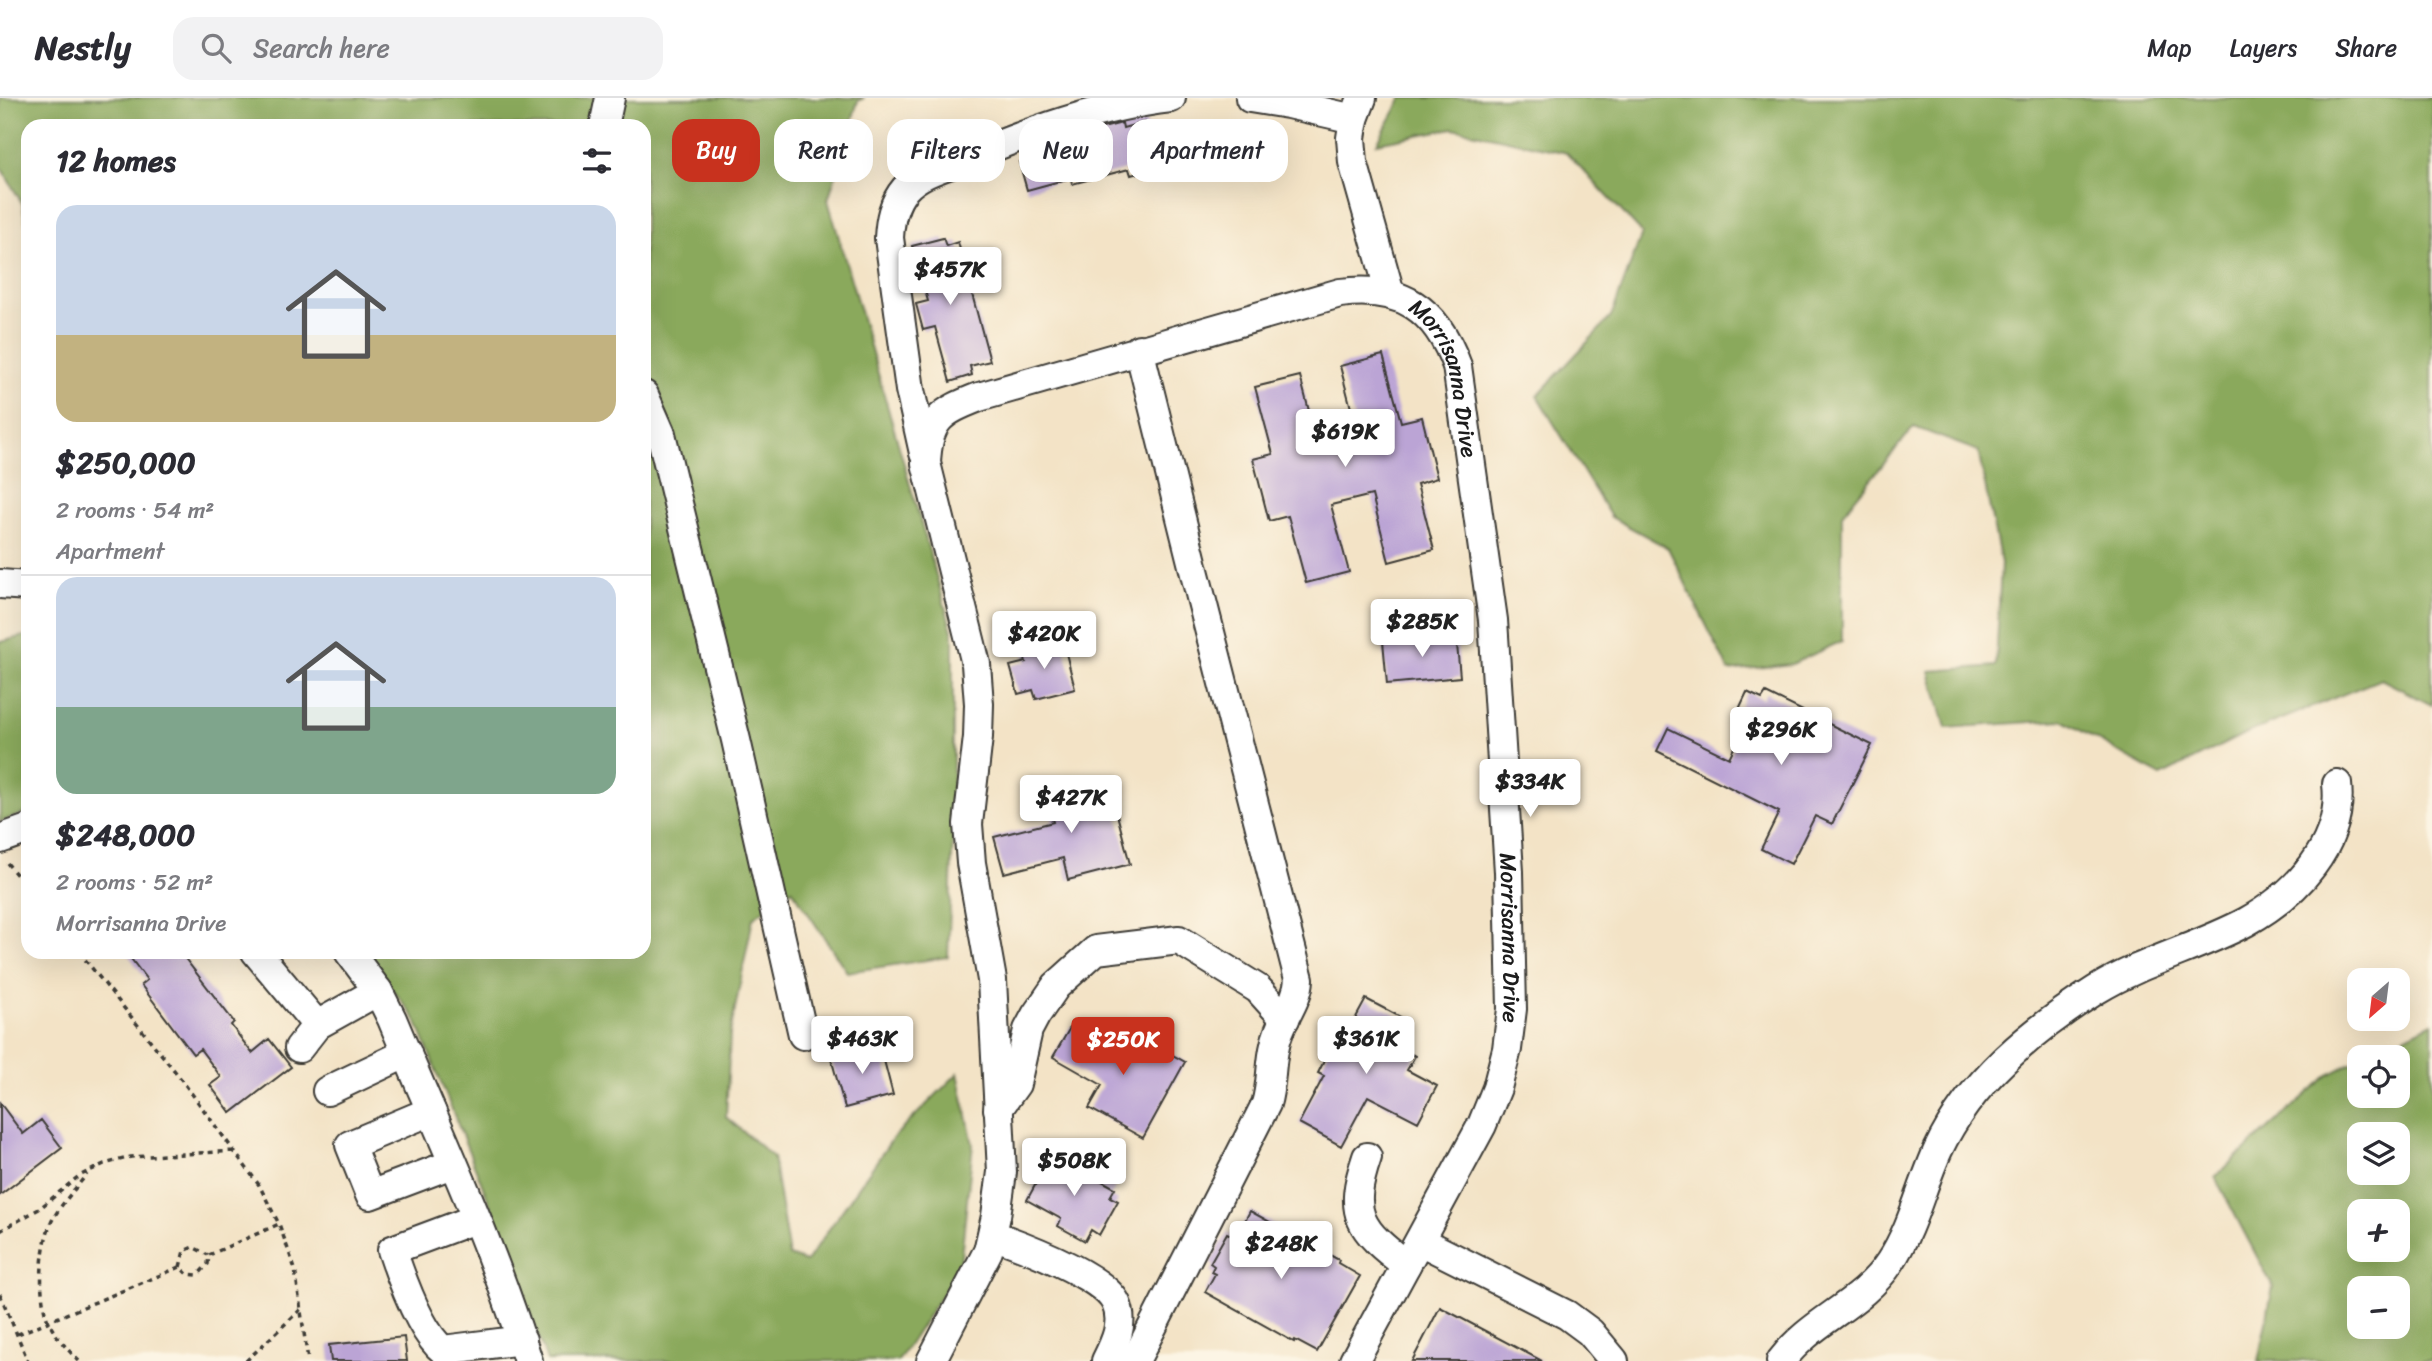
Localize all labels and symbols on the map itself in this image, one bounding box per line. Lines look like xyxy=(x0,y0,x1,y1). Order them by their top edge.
pin: $457K xyxy=(901,248,999,307)
street label: Morrisanna Drive xyxy=(1400,287,1490,460)
pin: $619K xyxy=(1296,410,1394,469)
pin: $285K xyxy=(1373,600,1471,659)
pin: $420K xyxy=(995,612,1093,671)
pin: $296K xyxy=(1732,708,1830,767)
pin: $334K xyxy=(1481,760,1579,819)
pin: $427K xyxy=(1022,776,1120,835)
street label: Morrisanna Drive xyxy=(1487,851,1533,1025)
north arrow xyxy=(2347,968,2410,1031)
pin: $463K xyxy=(813,1016,911,1076)
pin: $361K xyxy=(1317,1016,1415,1076)
pin: $250K xyxy=(1074,1018,1172,1077)
pin: $508K xyxy=(1025,1138,1123,1198)
pin: $248K xyxy=(1232,1222,1330,1281)

